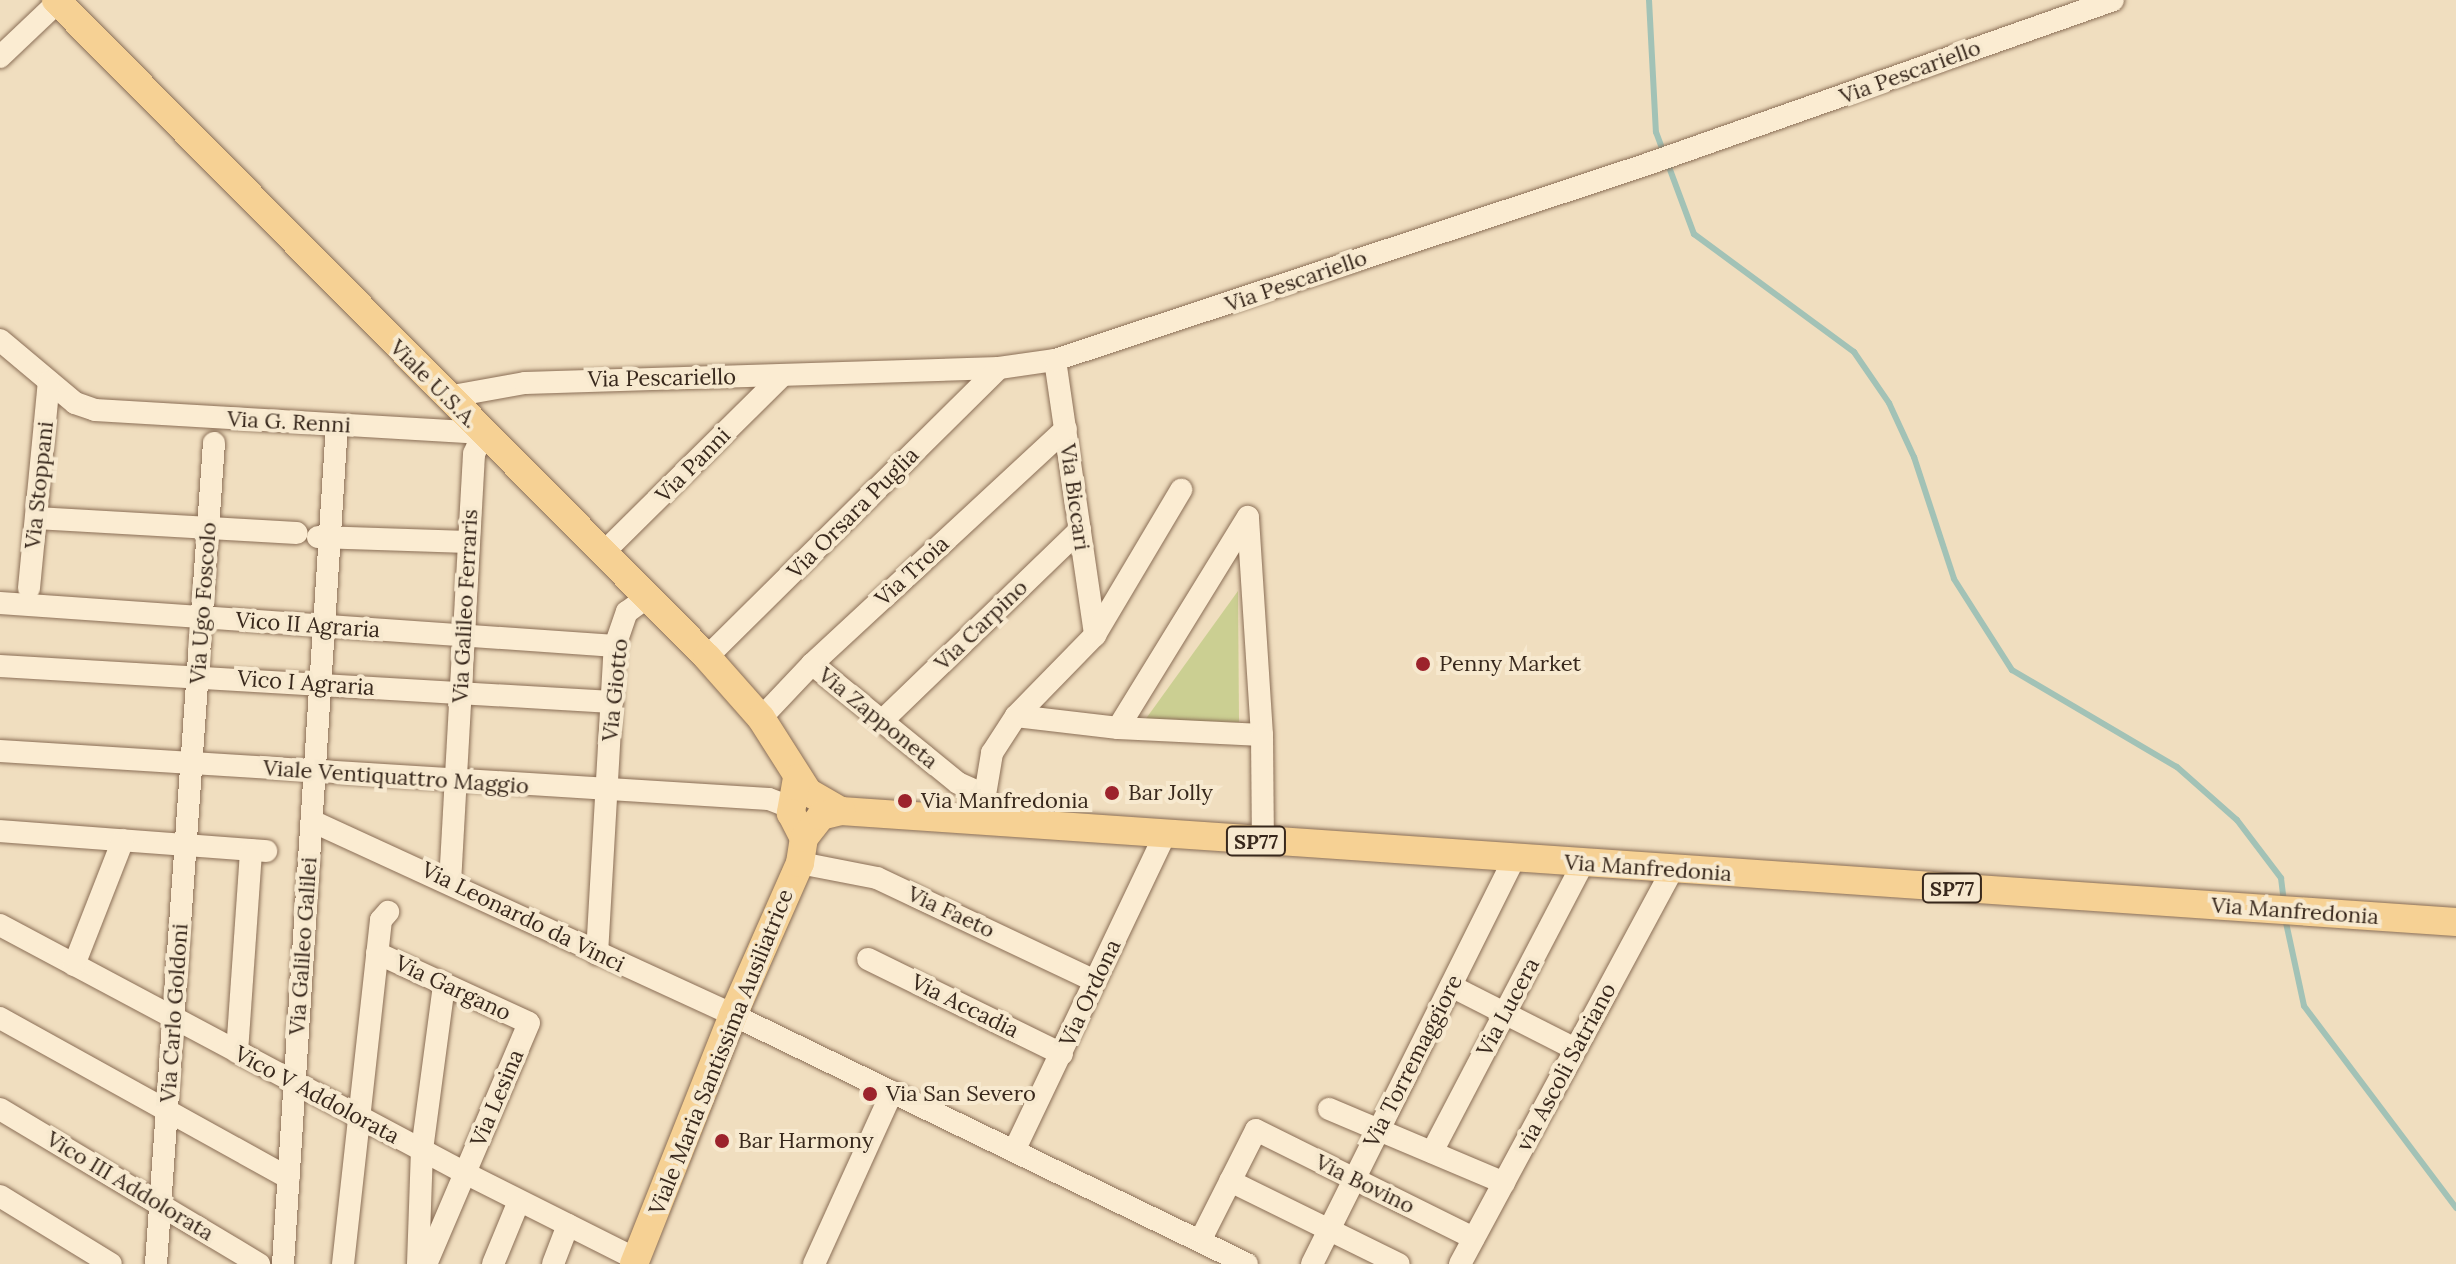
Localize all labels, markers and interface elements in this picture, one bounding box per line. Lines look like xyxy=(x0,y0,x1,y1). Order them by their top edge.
street label: Via Pescariello xyxy=(1836,34,1984,110)
street label: Via Pescariello xyxy=(1222,244,1370,318)
street label: Viale U.S.A. xyxy=(384,334,484,434)
street label: Via Pescariello xyxy=(588,364,736,392)
street label: Via G. Renni xyxy=(227,406,351,438)
street label: Via Stoppani xyxy=(19,420,59,550)
street label: Via Panni xyxy=(650,422,736,508)
street label: Via Orsara Puglia xyxy=(782,442,924,584)
street label: Via Biccari xyxy=(1054,442,1096,552)
street label: Via Galileo Ferraris xyxy=(447,509,483,703)
street label: Via Ugo Foscolo xyxy=(184,521,222,685)
street label: Via Troia xyxy=(870,530,954,612)
street label: Via Carpino xyxy=(929,574,1033,676)
street label: Vico II Agraria xyxy=(235,607,381,643)
street label: Via Giotto xyxy=(596,637,634,743)
place label: Penny Market xyxy=(1439,651,1581,677)
marker: Penny Market xyxy=(1414,655,1432,673)
street label: Via Zapponeta xyxy=(813,662,943,774)
street label: Vico I Agraria xyxy=(237,665,375,701)
street label: Viale Ventiquattro Maggio xyxy=(262,755,530,799)
place label: Bar Jolly xyxy=(1128,780,1213,806)
marker: Bar Jolly xyxy=(1103,784,1121,802)
place label: Via Manfredonia xyxy=(921,788,1089,814)
marker: Via Manfredonia xyxy=(896,792,914,810)
road number: SP77 xyxy=(1224,825,1288,857)
street label: Via Manfredonia xyxy=(1563,849,1733,887)
street label: Via Galileo Galilei xyxy=(284,856,322,1036)
street label: Via Leonardo da Vinci xyxy=(417,856,629,978)
road number: SP77 xyxy=(1920,872,1984,904)
street label: Via Faeto xyxy=(903,880,999,944)
street label: Viale Maria Santissima Ausiliatrice xyxy=(643,885,799,1219)
street label: Via Manfredonia xyxy=(2210,892,2380,930)
street label: Via Carlo Goldoni xyxy=(155,923,193,1103)
street label: Via Ordona xyxy=(1054,935,1126,1051)
street label: Via Gargano xyxy=(391,950,515,1026)
street label: Via Lucera xyxy=(1471,953,1545,1061)
street label: Via Accadia xyxy=(907,969,1023,1043)
street label: Via Torremaggiore xyxy=(1358,970,1468,1152)
street label: via Ascoli Satriano xyxy=(1511,979,1621,1155)
street label: Vico V Addolorata xyxy=(230,1040,404,1150)
street label: Via Lesina xyxy=(465,1045,529,1151)
place label: Via San Severo xyxy=(886,1081,1036,1107)
marker: Via San Severo xyxy=(861,1085,879,1103)
street label: Vico III Addolorata xyxy=(42,1126,218,1246)
place label: Bar Harmony xyxy=(738,1128,874,1154)
marker: Bar Harmony xyxy=(713,1132,731,1150)
street label: Via Bovino xyxy=(1311,1149,1419,1219)

